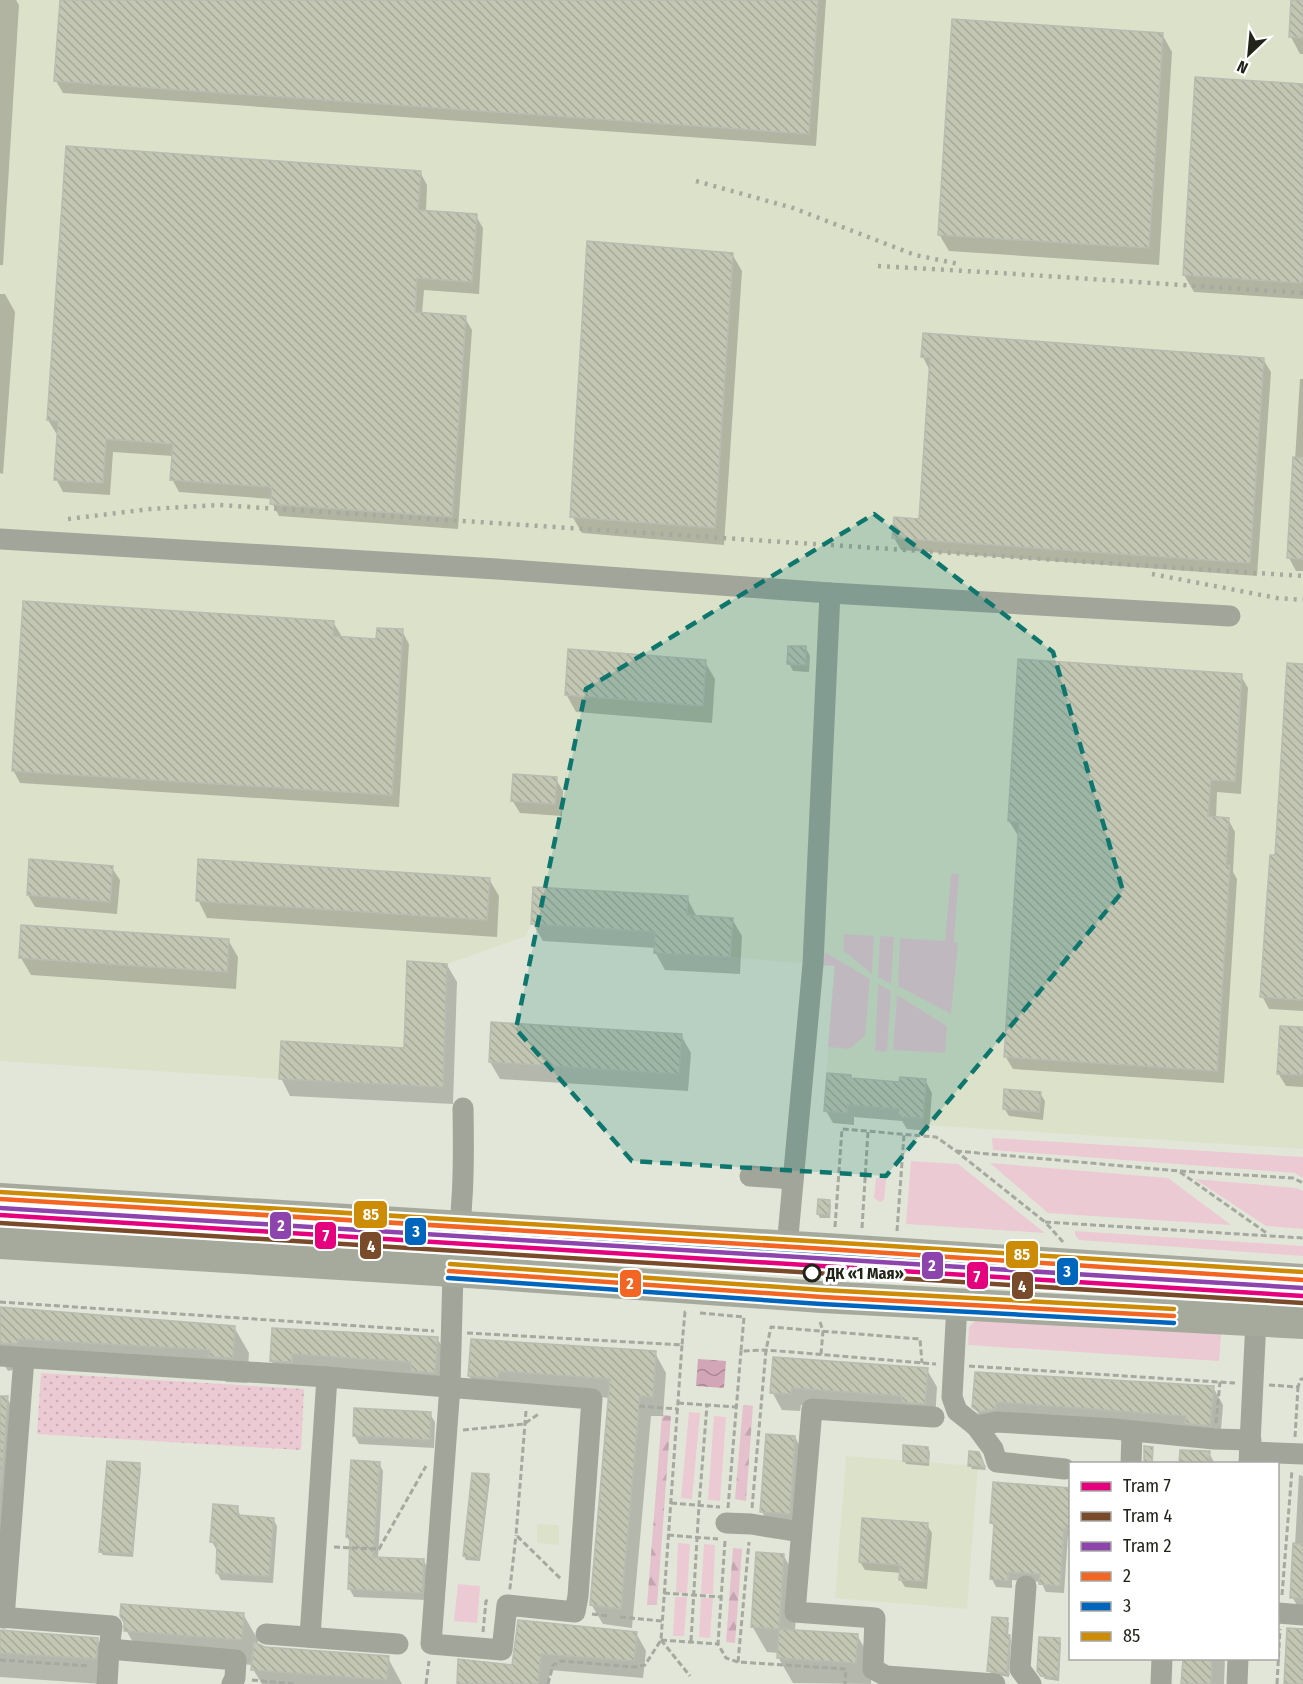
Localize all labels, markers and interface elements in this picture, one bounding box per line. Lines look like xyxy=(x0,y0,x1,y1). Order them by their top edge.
north arrow xyxy=(1219,24,1279,84)
text: N xyxy=(1234,56,1251,78)
line badge: 85 xyxy=(353,1200,388,1229)
text: 85 xyxy=(363,1205,379,1224)
line badge: 2 xyxy=(269,1211,292,1240)
text: 2 xyxy=(276,1216,285,1235)
line badge: 3 xyxy=(404,1217,427,1246)
line badge: 7 xyxy=(314,1221,337,1250)
text: 3 xyxy=(411,1222,420,1241)
text: 7 xyxy=(323,1226,330,1245)
line badge: 4 xyxy=(359,1231,382,1260)
text: 4 xyxy=(367,1237,375,1256)
line badge: 85 xyxy=(1005,1240,1039,1269)
text: 85 xyxy=(1014,1245,1030,1264)
line badge: 2 xyxy=(921,1251,944,1280)
text: 2 xyxy=(927,1256,936,1275)
line badge: 3 xyxy=(1056,1257,1079,1286)
line badge: 7 xyxy=(966,1261,989,1290)
text: 3 xyxy=(1062,1262,1071,1281)
marker: ДК «1 Мая» xyxy=(803,1264,821,1282)
place label: ДК «1 Мая» xyxy=(825,1264,904,1283)
text: 7 xyxy=(974,1267,981,1286)
line badge: 2 xyxy=(619,1269,642,1298)
line badge: 4 xyxy=(1011,1271,1034,1300)
text: 2 xyxy=(625,1274,634,1293)
text: 4 xyxy=(1018,1277,1026,1296)
legend xyxy=(1069,1462,1279,1660)
text: Tram 7 xyxy=(1123,1475,1171,1497)
text: Tram 4 xyxy=(1123,1505,1172,1527)
text: Tram 2 xyxy=(1123,1535,1171,1557)
text: 2 xyxy=(1123,1565,1131,1587)
text: 3 xyxy=(1123,1595,1131,1617)
text: 85 xyxy=(1123,1625,1140,1647)

